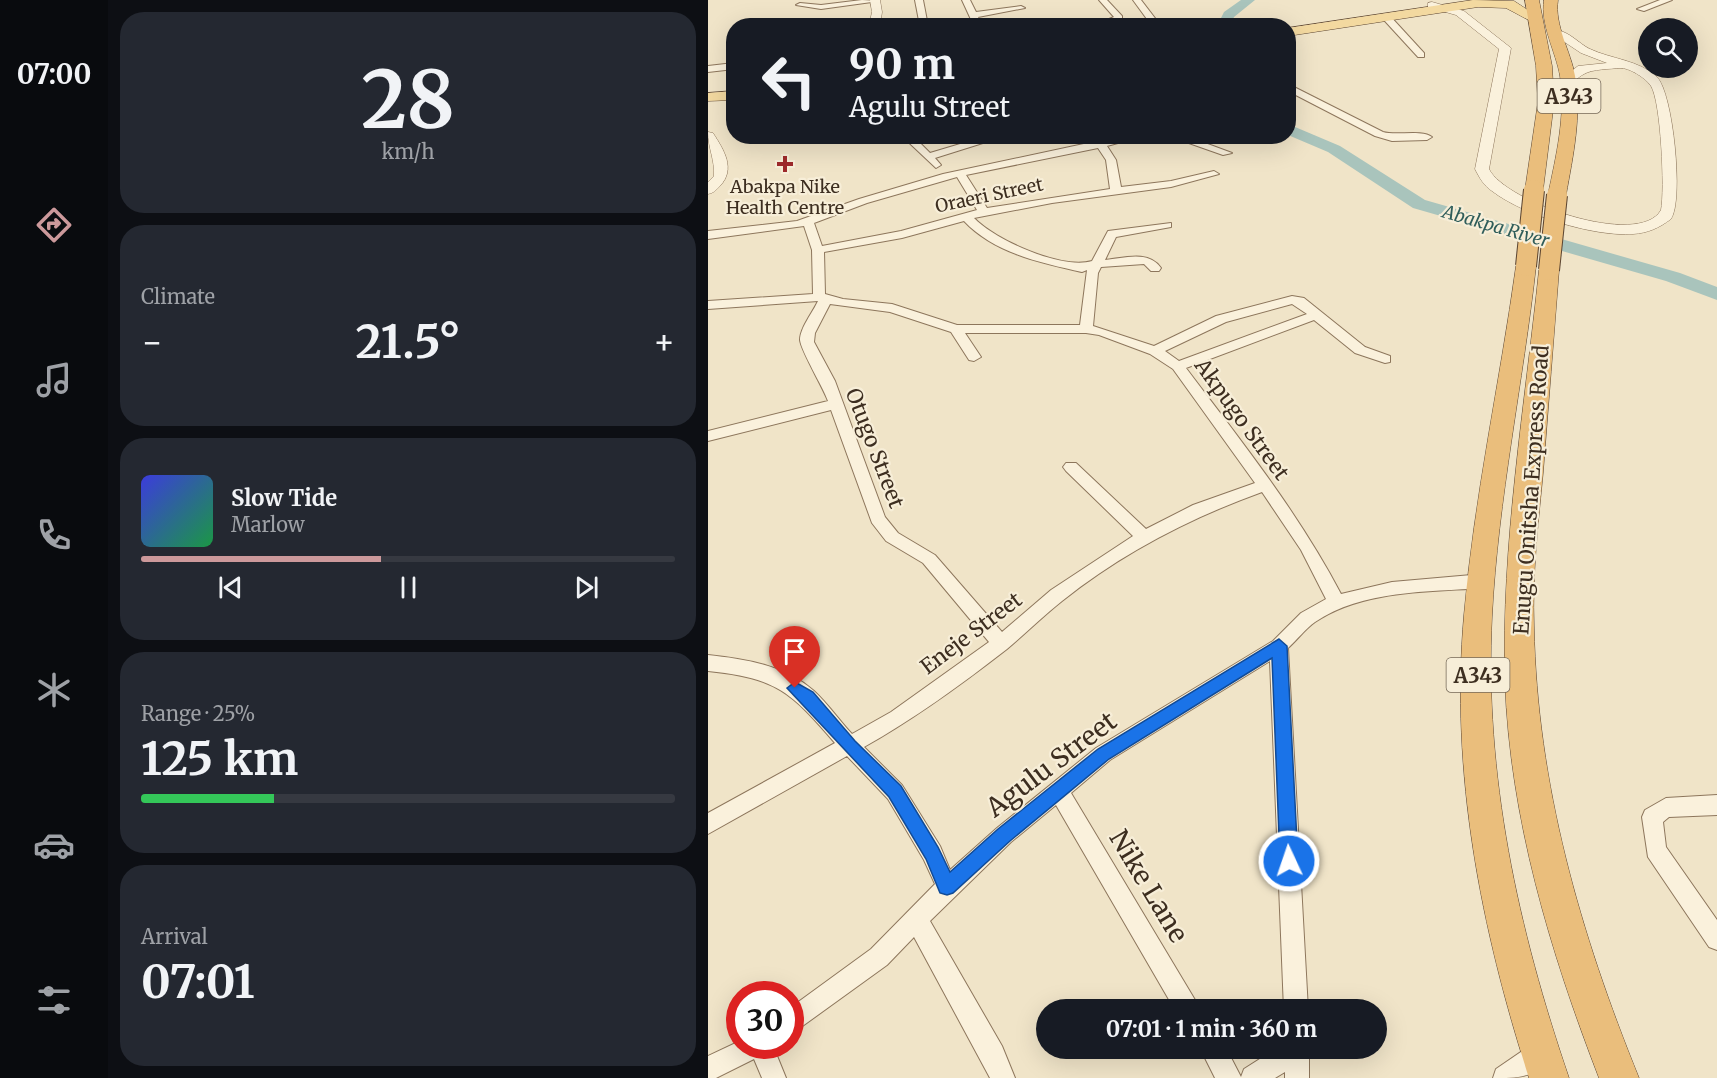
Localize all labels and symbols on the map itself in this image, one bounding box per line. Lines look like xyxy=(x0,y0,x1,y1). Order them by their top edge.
road number: A343 xyxy=(1538,79,1600,113)
marker: Abakpa Nike Health Centre xyxy=(776,155,794,173)
street label: Oraeri Street xyxy=(933,172,1045,218)
place label: Abakpa Nike Health Centre xyxy=(726,175,844,219)
water label: Abakpa River xyxy=(1438,199,1553,252)
street label: Enugu Onitsha Express Road xyxy=(1507,344,1555,636)
street label: Akpugo Street xyxy=(1188,352,1295,485)
street label: Otugo Street xyxy=(840,384,910,512)
street label: Eneje Street xyxy=(915,586,1027,680)
pin xyxy=(769,626,820,688)
road number: A343 xyxy=(1446,658,1510,692)
street label: Agulu Street xyxy=(978,704,1123,824)
street label: Nike Lane xyxy=(1103,824,1195,948)
position arrow xyxy=(1257,829,1321,893)
speed limit sign: 30 xyxy=(726,981,804,1059)

